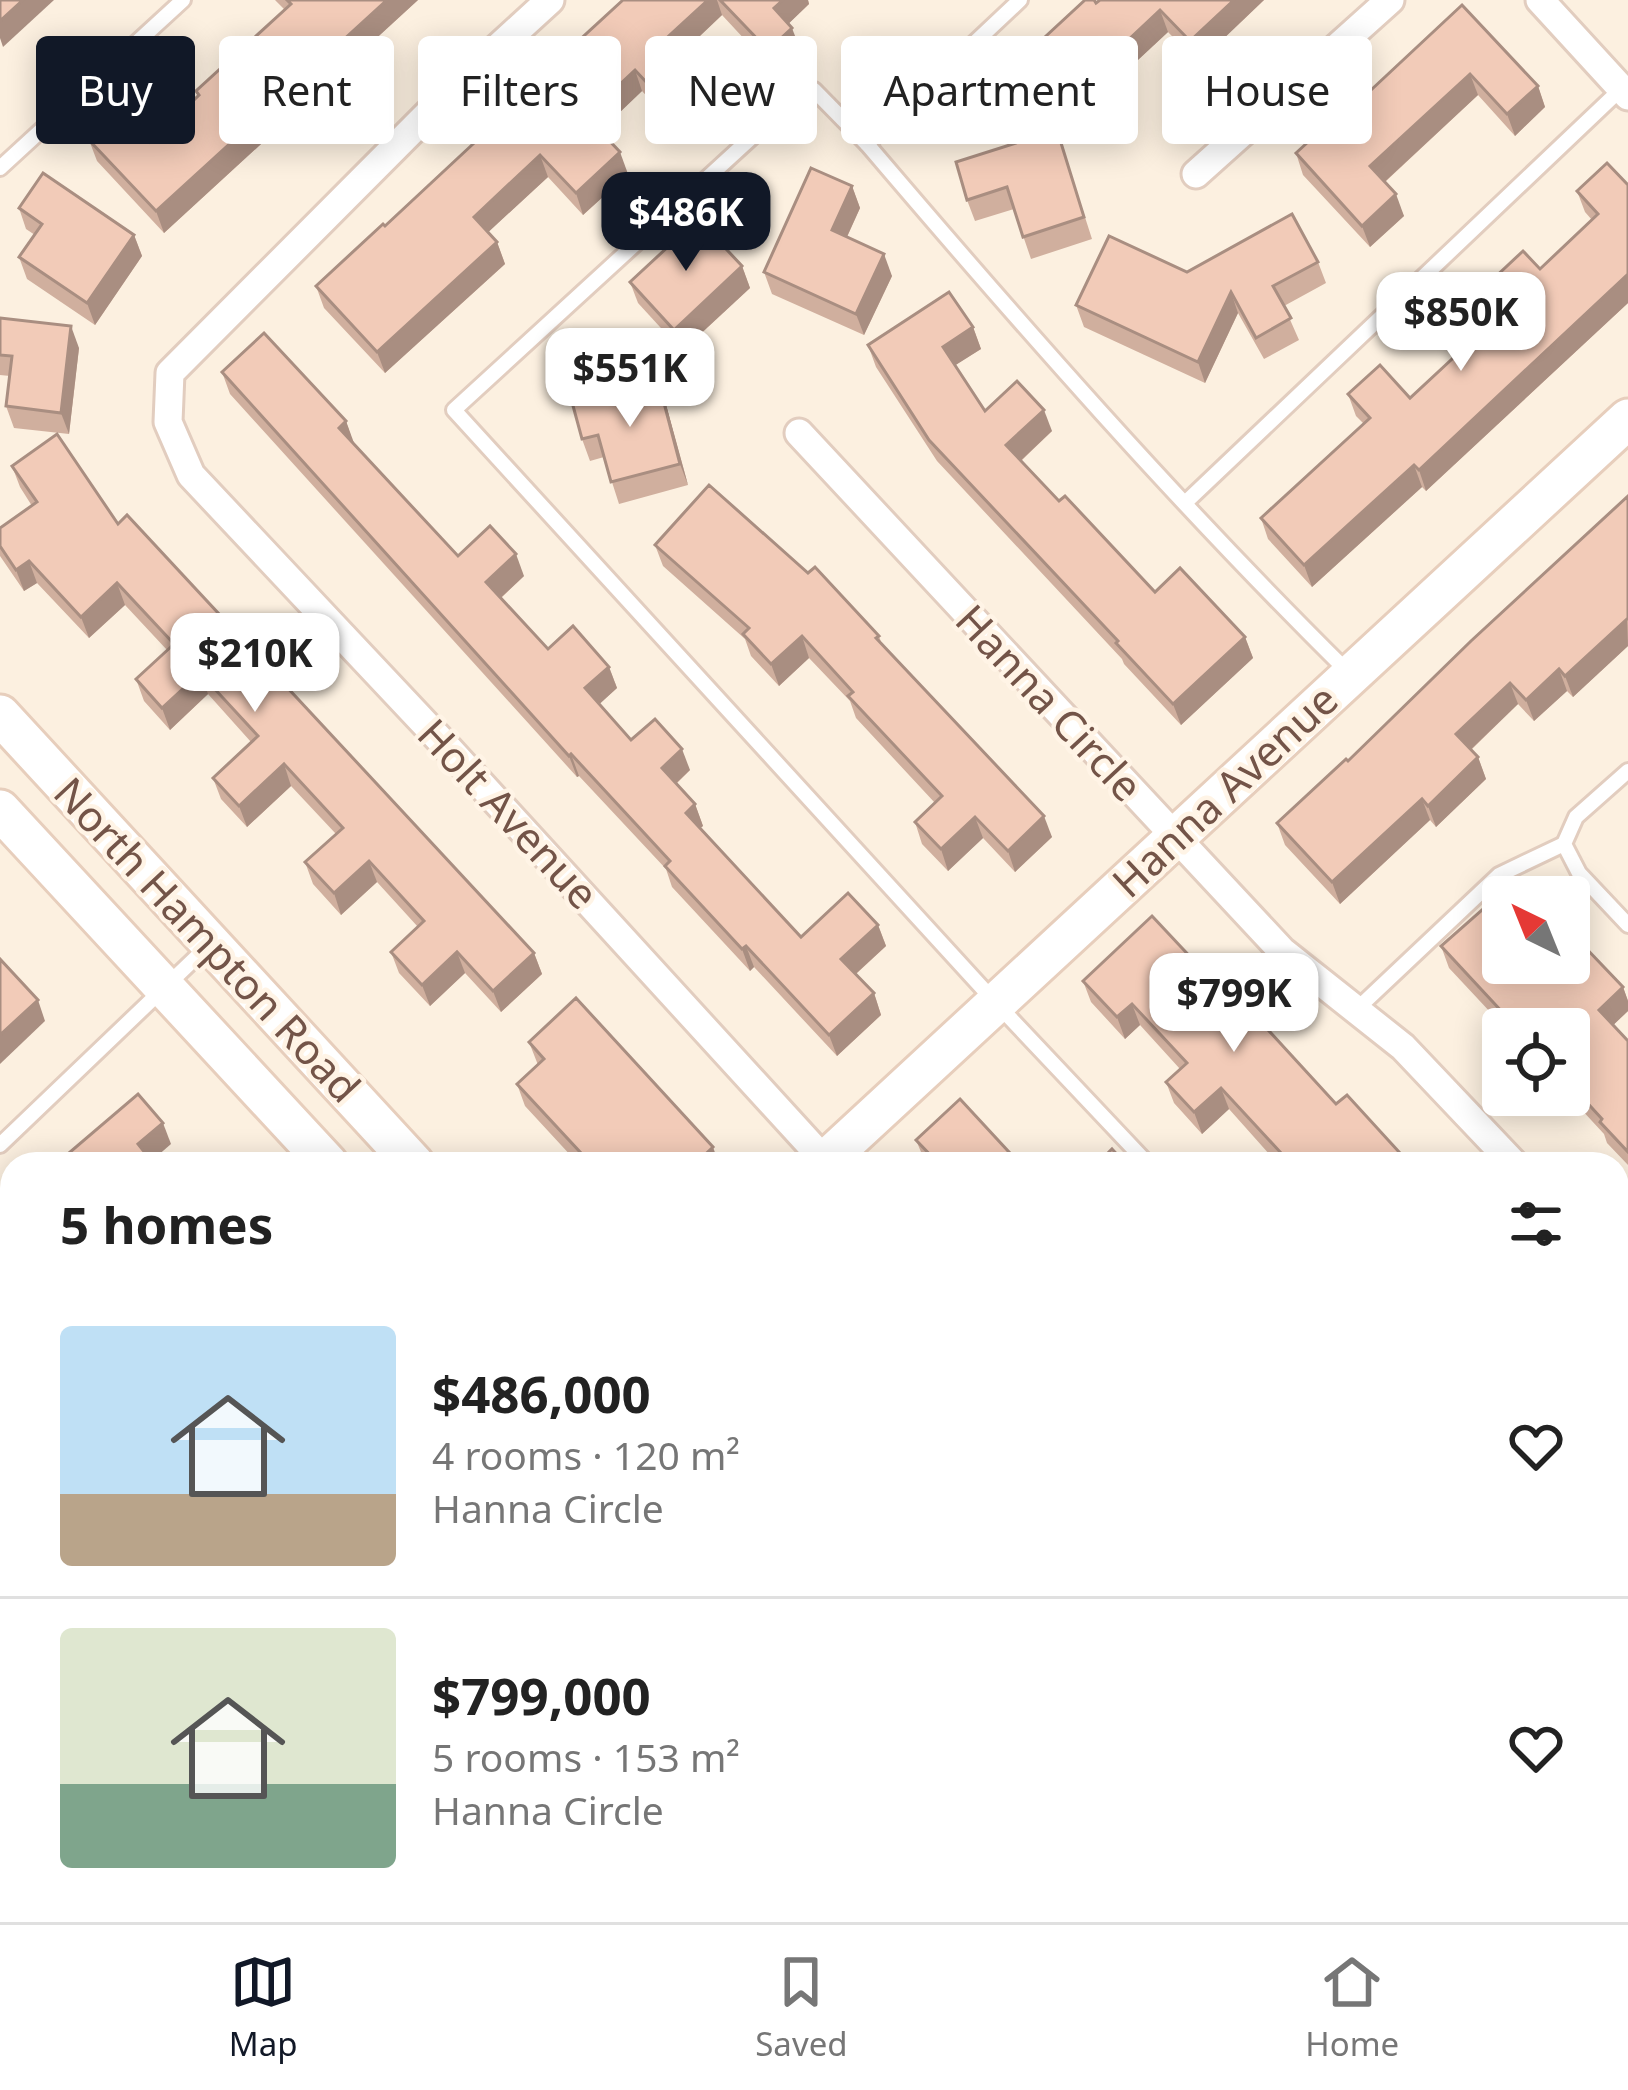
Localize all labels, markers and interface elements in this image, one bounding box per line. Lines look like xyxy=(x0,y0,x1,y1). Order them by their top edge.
chip: Buy xyxy=(36,36,195,144)
chip: Rent xyxy=(219,36,394,144)
chip: Filters xyxy=(418,36,621,144)
chip: New xyxy=(645,36,817,144)
chip: Apartment xyxy=(841,36,1138,144)
chip: House xyxy=(1162,36,1372,144)
pin: $486K xyxy=(602,172,770,274)
text: $486K xyxy=(628,184,744,237)
pin: $850K xyxy=(1377,272,1545,374)
text: $850K xyxy=(1403,284,1519,337)
pin: $551K xyxy=(546,328,714,430)
text: $551K xyxy=(572,340,688,393)
street label: Hanna Circle xyxy=(944,591,1156,813)
pin: $210K xyxy=(171,613,339,715)
text: $210K xyxy=(197,625,313,678)
street label: Hanna Avenue xyxy=(1099,671,1349,909)
street label: Holt Avenue xyxy=(406,705,612,921)
street label: North Hampton Road xyxy=(42,764,374,1114)
north arrow xyxy=(1482,876,1590,984)
map controls xyxy=(1482,876,1590,1116)
pin: $799K xyxy=(1150,953,1318,1055)
text: $799K xyxy=(1176,965,1292,1018)
button: locate xyxy=(1482,1008,1590,1116)
text: 5 homes xyxy=(60,1189,273,1259)
icon: filters xyxy=(1503,1191,1569,1257)
text: $486,000 xyxy=(432,1358,651,1428)
icon: home xyxy=(156,1374,300,1518)
icon: heart xyxy=(1503,1413,1569,1479)
text: 4 rooms · 120 m² xyxy=(432,1428,740,1481)
text: Hanna Circle xyxy=(432,1481,664,1534)
text: $799,000 xyxy=(432,1660,651,1730)
icon: home xyxy=(156,1676,300,1820)
icon: heart xyxy=(1503,1715,1569,1781)
text: 5 rooms · 153 m² xyxy=(432,1730,740,1783)
text: Hanna Circle xyxy=(432,1783,664,1836)
tab: Map xyxy=(229,1949,298,2066)
tab: Saved xyxy=(755,1949,848,2066)
tab: Home xyxy=(1305,1949,1399,2066)

